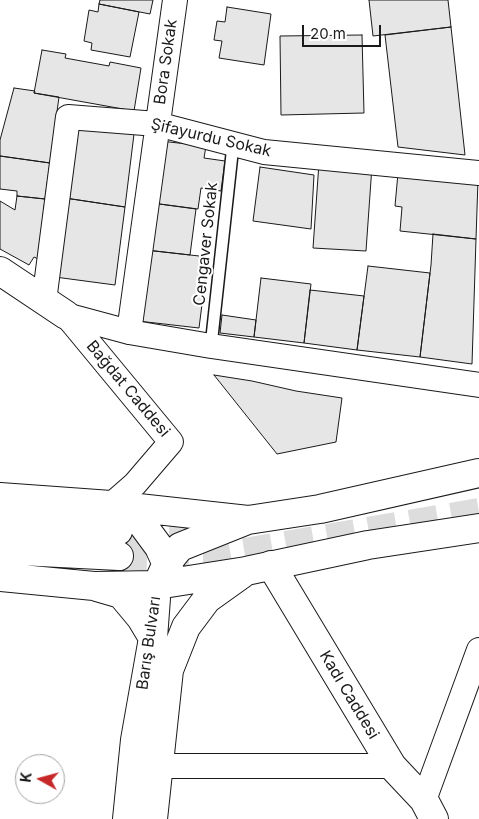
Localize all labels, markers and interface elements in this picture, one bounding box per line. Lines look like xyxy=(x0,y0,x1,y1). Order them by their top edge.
scale bar xyxy=(304,15,383,47)
street label: Bora Sokak xyxy=(151,18,181,106)
text: 20 m xyxy=(310,24,346,43)
street label: Şifayurdu Sokak xyxy=(149,115,273,161)
street label: Cengaver Sokak xyxy=(190,181,222,307)
street label: Bağdat Caddesi xyxy=(82,337,174,441)
street label: Barış Bulvarı xyxy=(133,595,165,691)
street label: Kadı Caddesi xyxy=(315,647,383,743)
north arrow xyxy=(15,754,65,804)
text: K xyxy=(17,771,35,783)

